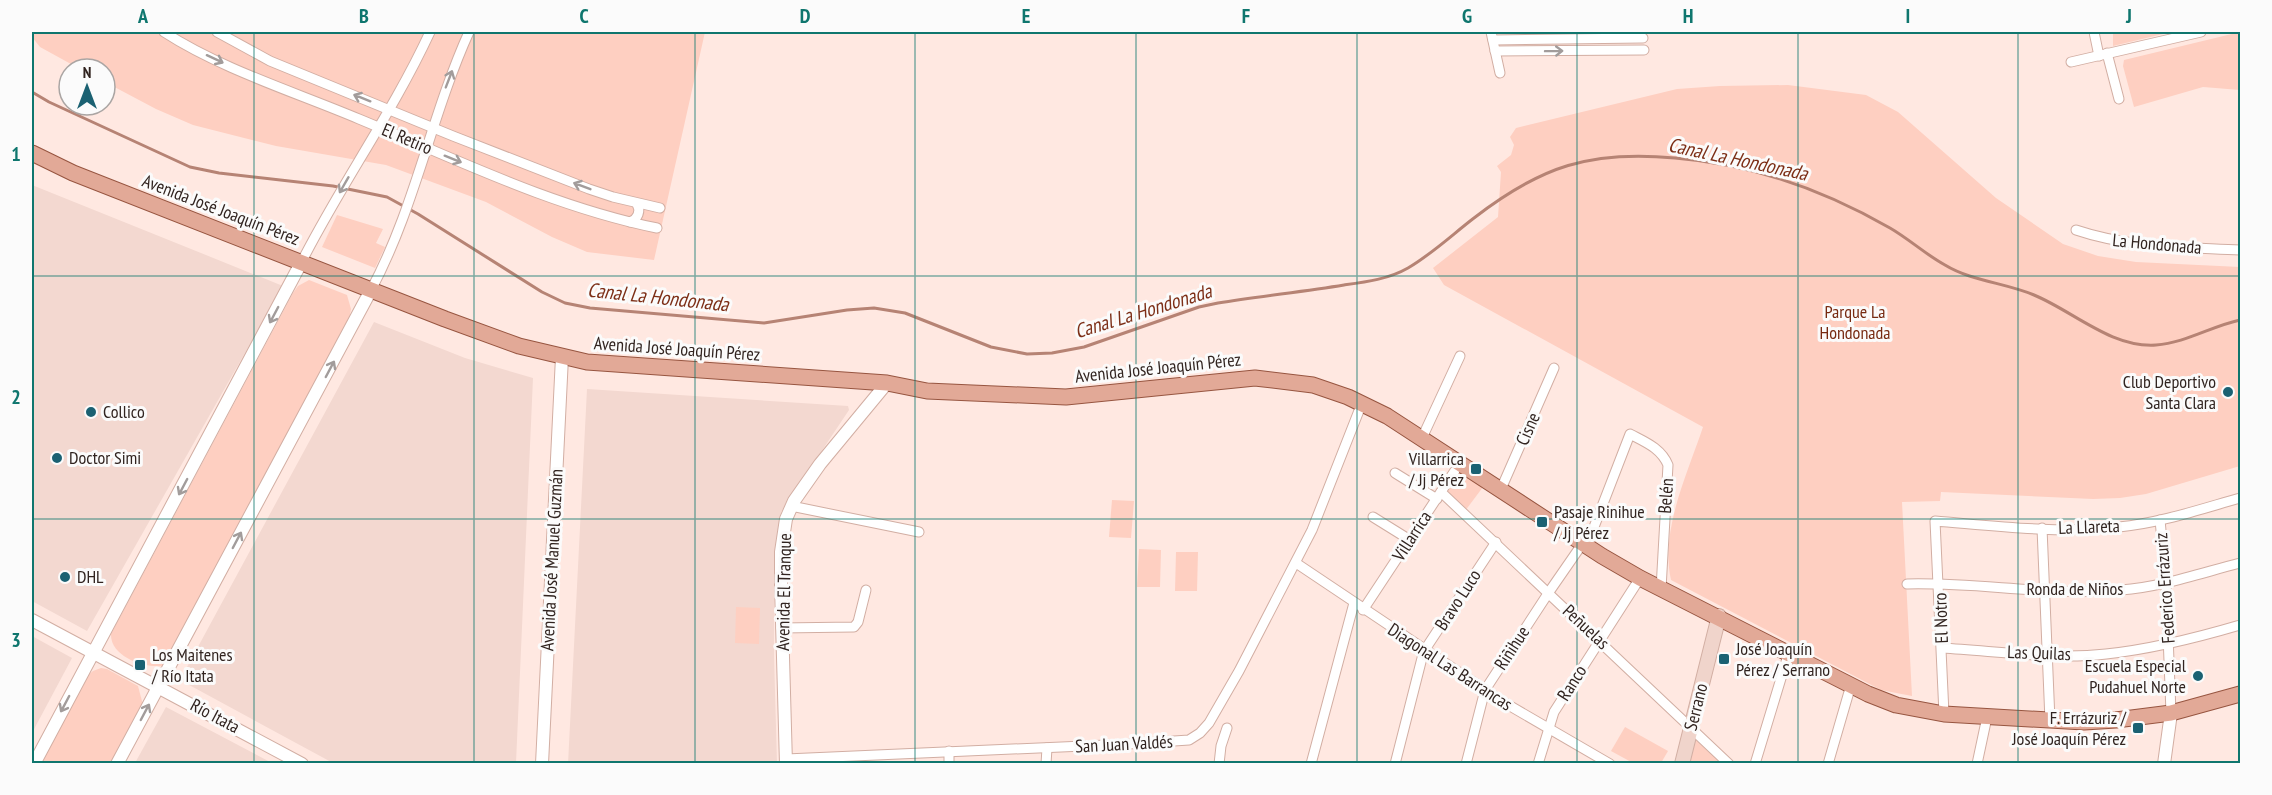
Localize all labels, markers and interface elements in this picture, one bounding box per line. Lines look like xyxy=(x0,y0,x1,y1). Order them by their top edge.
text: A xyxy=(137,3,149,29)
text: B xyxy=(359,3,369,29)
text: C xyxy=(579,3,589,29)
text: D xyxy=(800,3,811,29)
text: E xyxy=(1022,3,1030,29)
text: F xyxy=(1242,3,1250,29)
text: G xyxy=(1462,3,1472,29)
text: H xyxy=(1683,3,1693,29)
text: I xyxy=(1906,3,1910,29)
text: J xyxy=(2125,3,2132,29)
one-way arrow xyxy=(1543,45,1563,57)
one-way arrow xyxy=(206,54,224,66)
north arrow xyxy=(57,57,117,117)
text: N xyxy=(83,62,91,82)
one-way arrow xyxy=(445,70,456,89)
one-way arrow xyxy=(353,92,371,103)
street label: El Retiro xyxy=(378,118,436,160)
water label: Canal La Hondonada xyxy=(1666,132,1811,187)
text: 1 xyxy=(11,141,21,167)
one-way arrow xyxy=(443,154,462,165)
street label: Avenida José Joaquín Pérez xyxy=(139,169,303,250)
one-way arrow xyxy=(338,176,350,193)
one-way arrow xyxy=(573,180,591,191)
street label: La Hondonada xyxy=(2112,228,2202,259)
water label: Canal La Hondonada xyxy=(586,277,731,317)
water label: Canal La Hondonada xyxy=(1071,278,1216,344)
park label: Parque La Hondonada xyxy=(1820,300,1891,344)
one-way arrow xyxy=(268,305,279,323)
street label: Avenida José Joaquín Pérez xyxy=(593,331,761,366)
street label: Avenida José Joaquín Pérez xyxy=(1074,347,1242,388)
one-way arrow xyxy=(325,360,336,378)
place label: Club Deportivo Santa Clara xyxy=(2123,370,2216,414)
text: 2 xyxy=(11,384,21,410)
marker: Club Deportivo Santa Clara xyxy=(2221,385,2235,399)
place label: Collico xyxy=(103,400,145,423)
marker: Collico xyxy=(84,405,98,419)
street label: Cisne xyxy=(1510,409,1545,449)
place label: Doctor Simi xyxy=(69,446,141,469)
place label: Villarrica / Jj Pérez xyxy=(1408,447,1464,491)
marker: Doctor Simi xyxy=(50,451,64,465)
marker: Villarrica / Jj Pérez xyxy=(1469,462,1483,476)
street label: Avenida José Manuel Guzmán xyxy=(535,468,568,652)
street label: Belén xyxy=(1653,477,1678,514)
one-way arrow xyxy=(177,478,189,495)
place label: Pasaje Rinihue / Jj Pérez xyxy=(1553,500,1645,544)
street label: Villarrica xyxy=(1386,506,1436,566)
street label: La Llareta xyxy=(2058,514,2120,539)
marker: Pasaje Rinihue / Jj Pérez xyxy=(1535,515,1549,529)
one-way arrow xyxy=(232,532,243,550)
street label: Federico Errázuriz xyxy=(2149,532,2180,644)
street label: Avenida El Tranque xyxy=(771,533,796,651)
place label: DHL xyxy=(77,565,104,588)
street label: Bravo Luco xyxy=(1429,565,1486,635)
marker: DHL xyxy=(58,570,72,584)
street label: Ronda de Niños xyxy=(2027,577,2123,600)
street label: El Notro xyxy=(1928,592,1953,644)
street label: Peñuelas xyxy=(1558,599,1615,654)
street label: Diagonal Las Barrancas xyxy=(1384,618,1517,715)
street label: Riñihue xyxy=(1489,622,1534,674)
text: 3 xyxy=(11,627,21,653)
place label: José Joaquín Pérez / Serrano xyxy=(1735,637,1830,681)
street label: Las Quilas xyxy=(2007,640,2071,665)
place label: Los Maitenes / Río Itata xyxy=(151,643,233,687)
marker: José Joaquín Pérez / Serrano xyxy=(1717,652,1731,666)
place label: Escuela Especial Pudahuel Norte xyxy=(2085,654,2187,698)
marker: Los Maitenes / Río Itata xyxy=(133,658,147,672)
street label: Ranco xyxy=(1552,661,1591,705)
marker: Escuela Especial Pudahuel Norte xyxy=(2191,669,2205,683)
street label: Serrano xyxy=(1679,681,1713,733)
street label: Río Itata xyxy=(187,693,244,738)
one-way arrow xyxy=(59,695,71,712)
one-way arrow xyxy=(139,704,151,721)
place label: F. Errázuriz / José Joaquín Pérez xyxy=(2011,706,2127,750)
marker: F. Errázuriz / José Joaquín Pérez xyxy=(2131,721,2145,735)
street label: San Juan Valdés xyxy=(1075,729,1173,758)

